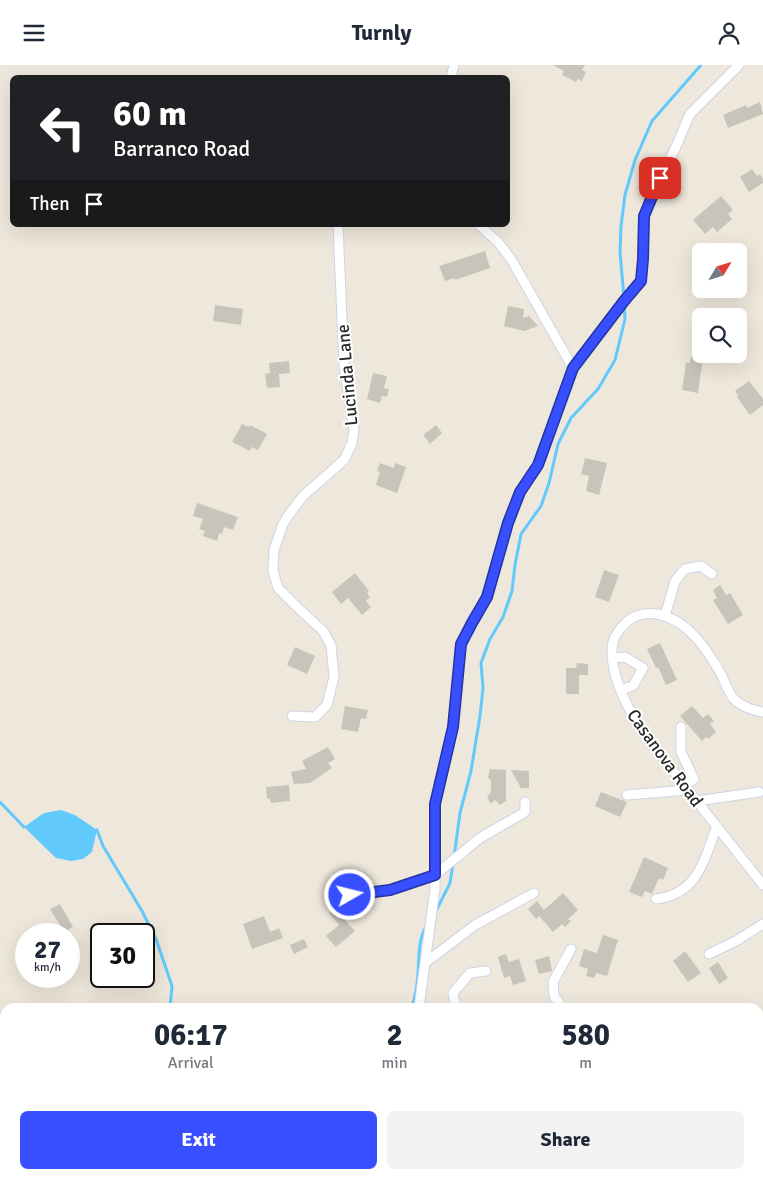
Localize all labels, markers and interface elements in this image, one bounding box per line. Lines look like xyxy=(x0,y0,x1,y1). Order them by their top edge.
icon: menu xyxy=(20,19,48,47)
text: Turnly xyxy=(352,19,411,46)
icon: person xyxy=(715,19,743,47)
text: 60 m xyxy=(113,92,187,135)
icon: left xyxy=(30,95,95,160)
text: Barranco Road xyxy=(113,135,250,162)
pin xyxy=(639,157,681,199)
icon: arrive xyxy=(646,164,674,192)
icon: arrive xyxy=(80,190,108,218)
text: Then xyxy=(30,192,70,216)
north arrow xyxy=(692,243,748,297)
map controls xyxy=(692,243,747,363)
button: search xyxy=(692,308,747,363)
street label: Lucinda Lane xyxy=(332,323,362,427)
street label: Casanova Road xyxy=(622,705,708,811)
position arrow xyxy=(323,868,375,920)
speed limit sign: 30 xyxy=(90,923,155,988)
text: 27 xyxy=(34,934,61,965)
text: km/h xyxy=(34,960,61,975)
text: 06:17 xyxy=(154,1017,228,1054)
text: 2 xyxy=(386,1017,403,1054)
text: 580 xyxy=(561,1017,610,1054)
text: Arrival xyxy=(168,1053,214,1073)
text: min xyxy=(382,1053,407,1073)
text: m xyxy=(579,1053,592,1073)
button: Exit xyxy=(20,1111,377,1169)
button: Share xyxy=(387,1111,744,1169)

